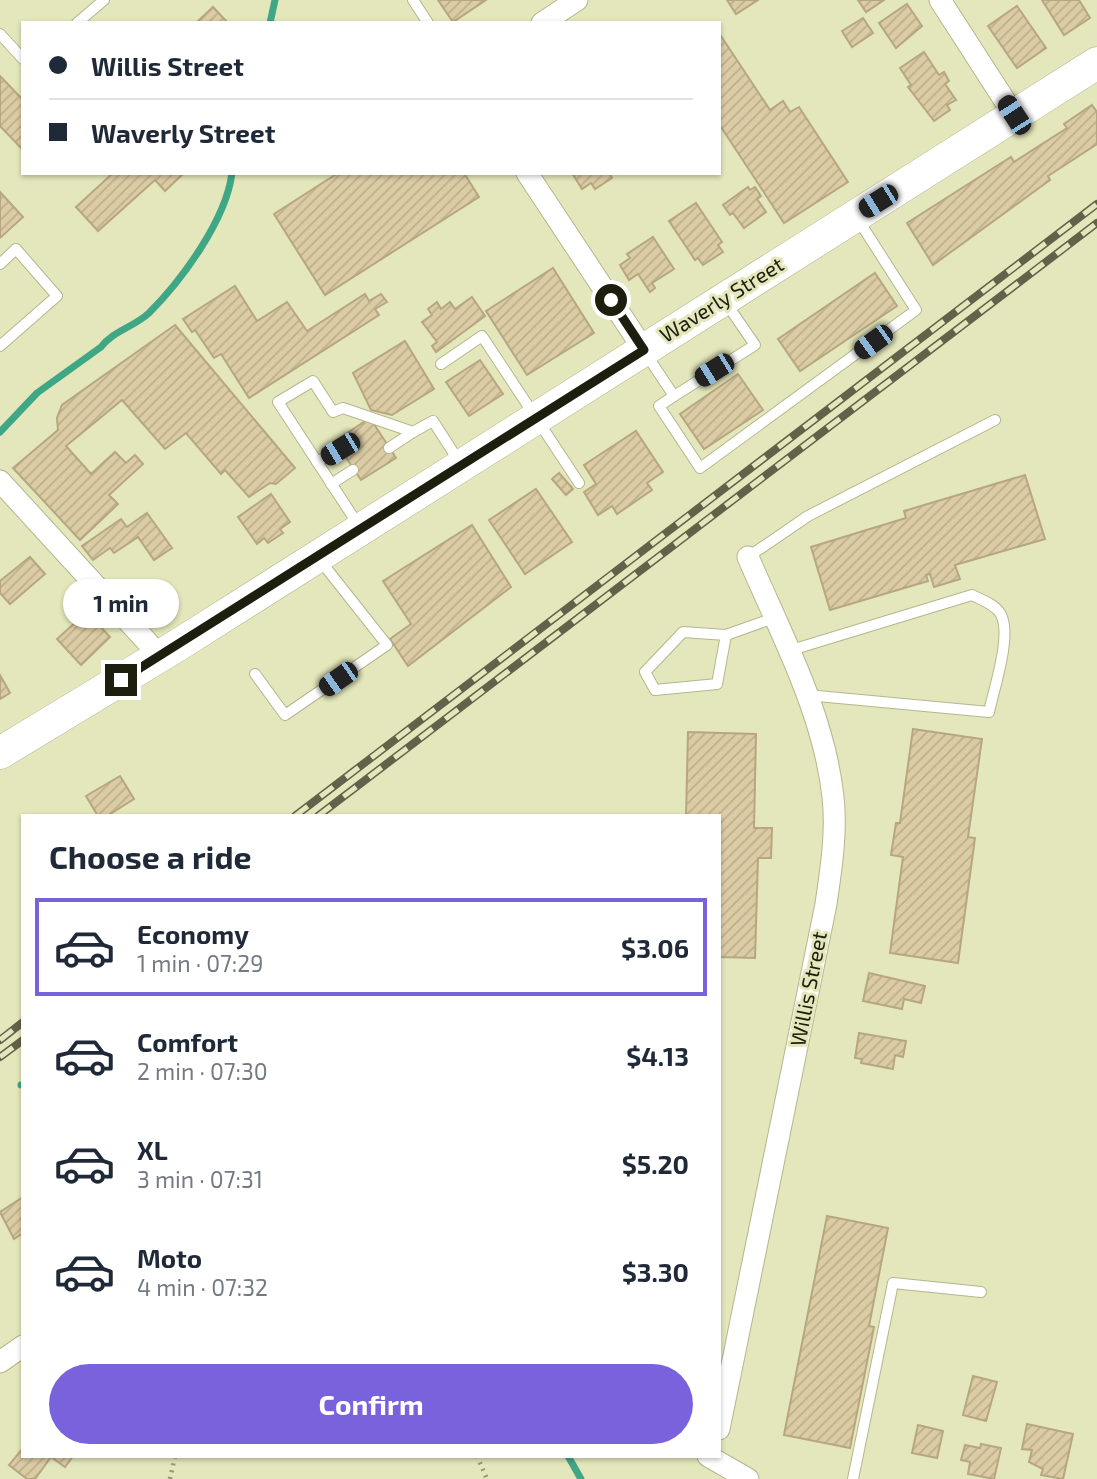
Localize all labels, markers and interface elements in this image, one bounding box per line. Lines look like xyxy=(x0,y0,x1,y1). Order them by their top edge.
text: Willis Street xyxy=(91,50,244,81)
car xyxy=(994,92,1035,138)
text: Waverly Street xyxy=(91,117,275,148)
car xyxy=(855,181,902,221)
street label: Waverly Street xyxy=(655,251,788,347)
route start xyxy=(595,284,627,316)
car xyxy=(850,321,897,363)
car xyxy=(691,350,738,390)
car xyxy=(317,429,364,469)
callout: 1 min xyxy=(63,578,179,628)
text: 1 min xyxy=(93,589,149,617)
car xyxy=(315,658,362,700)
route end xyxy=(105,664,137,696)
text: Choose a ride xyxy=(49,837,252,875)
icon: car xyxy=(53,916,116,979)
text: Economy xyxy=(137,918,249,949)
street label: Willis Street xyxy=(784,929,831,1048)
text: $3.06 xyxy=(621,932,689,963)
text: 1 min · 07:29 xyxy=(137,949,263,977)
icon: car xyxy=(53,1024,116,1087)
text: Comfort xyxy=(137,1026,238,1057)
text: $4.13 xyxy=(626,1040,689,1071)
text: 2 min · 07:30 xyxy=(137,1057,268,1085)
icon: car xyxy=(53,1132,116,1195)
text: XL xyxy=(137,1134,168,1165)
text: $5.20 xyxy=(622,1148,689,1179)
text: 3 min · 07:31 xyxy=(137,1165,263,1193)
icon: car xyxy=(53,1240,116,1303)
text: Moto xyxy=(137,1242,202,1273)
text: $3.30 xyxy=(622,1256,689,1287)
text: 4 min · 07:32 xyxy=(137,1273,268,1301)
button: Confirm xyxy=(49,1364,693,1444)

